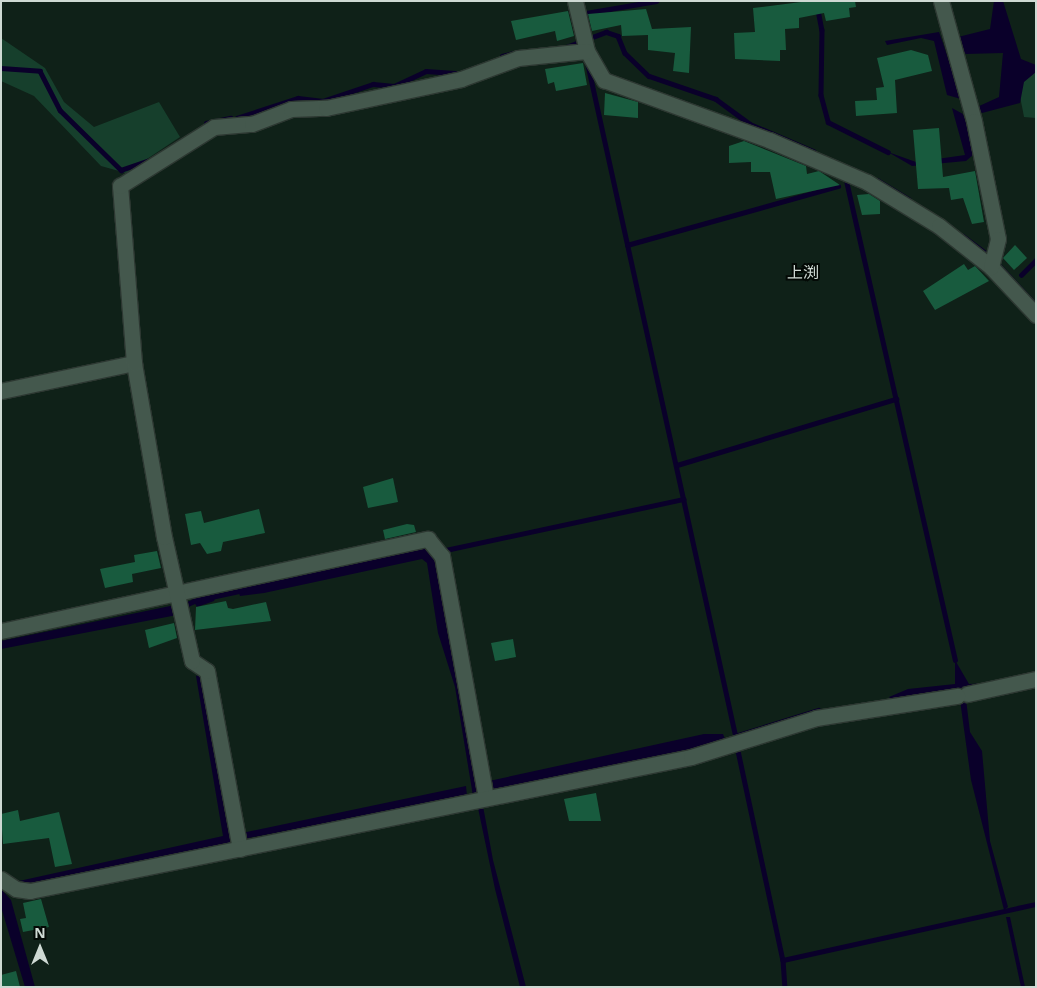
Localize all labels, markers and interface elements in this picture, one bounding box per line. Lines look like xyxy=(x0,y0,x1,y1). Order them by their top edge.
district label: 上渕 xyxy=(787,262,819,282)
north arrow xyxy=(15,923,65,973)
text: N xyxy=(34,923,46,942)

